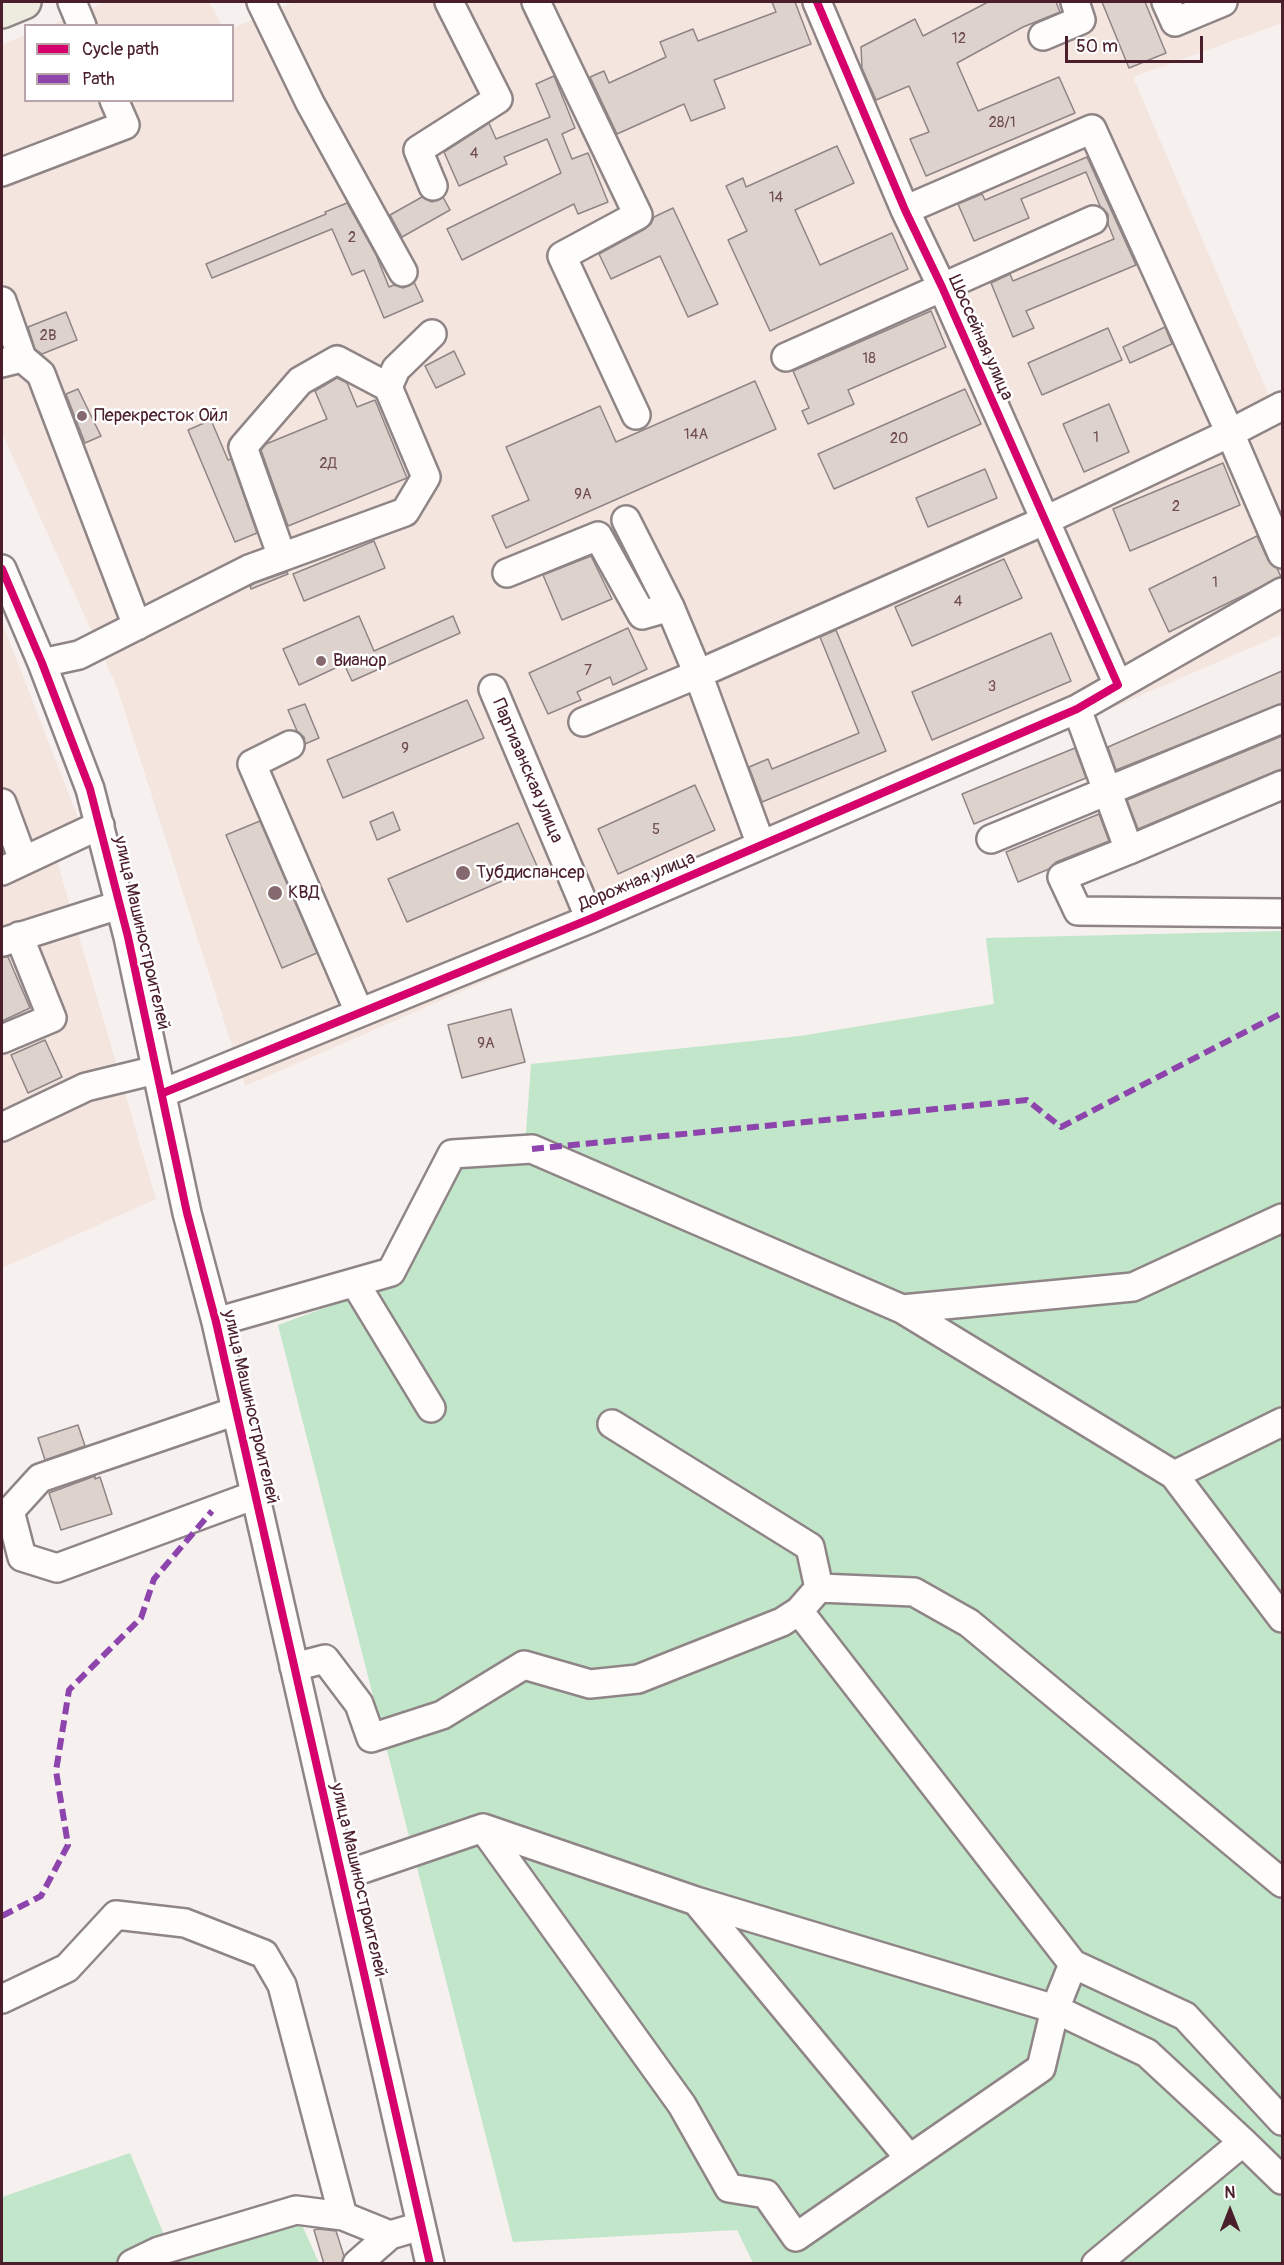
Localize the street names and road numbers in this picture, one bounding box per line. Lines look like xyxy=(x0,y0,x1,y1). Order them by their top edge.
street label: Шоссейная улица xyxy=(943,272,1017,404)
street label: Партизанская улица xyxy=(487,696,567,846)
street label: улица Машиностроителей xyxy=(108,834,174,1032)
street label: Дорожная улица xyxy=(575,848,699,916)
street label: улица Машиностроителей xyxy=(217,1308,283,1506)
street label: улица Машиностроителей xyxy=(325,1781,391,1979)

